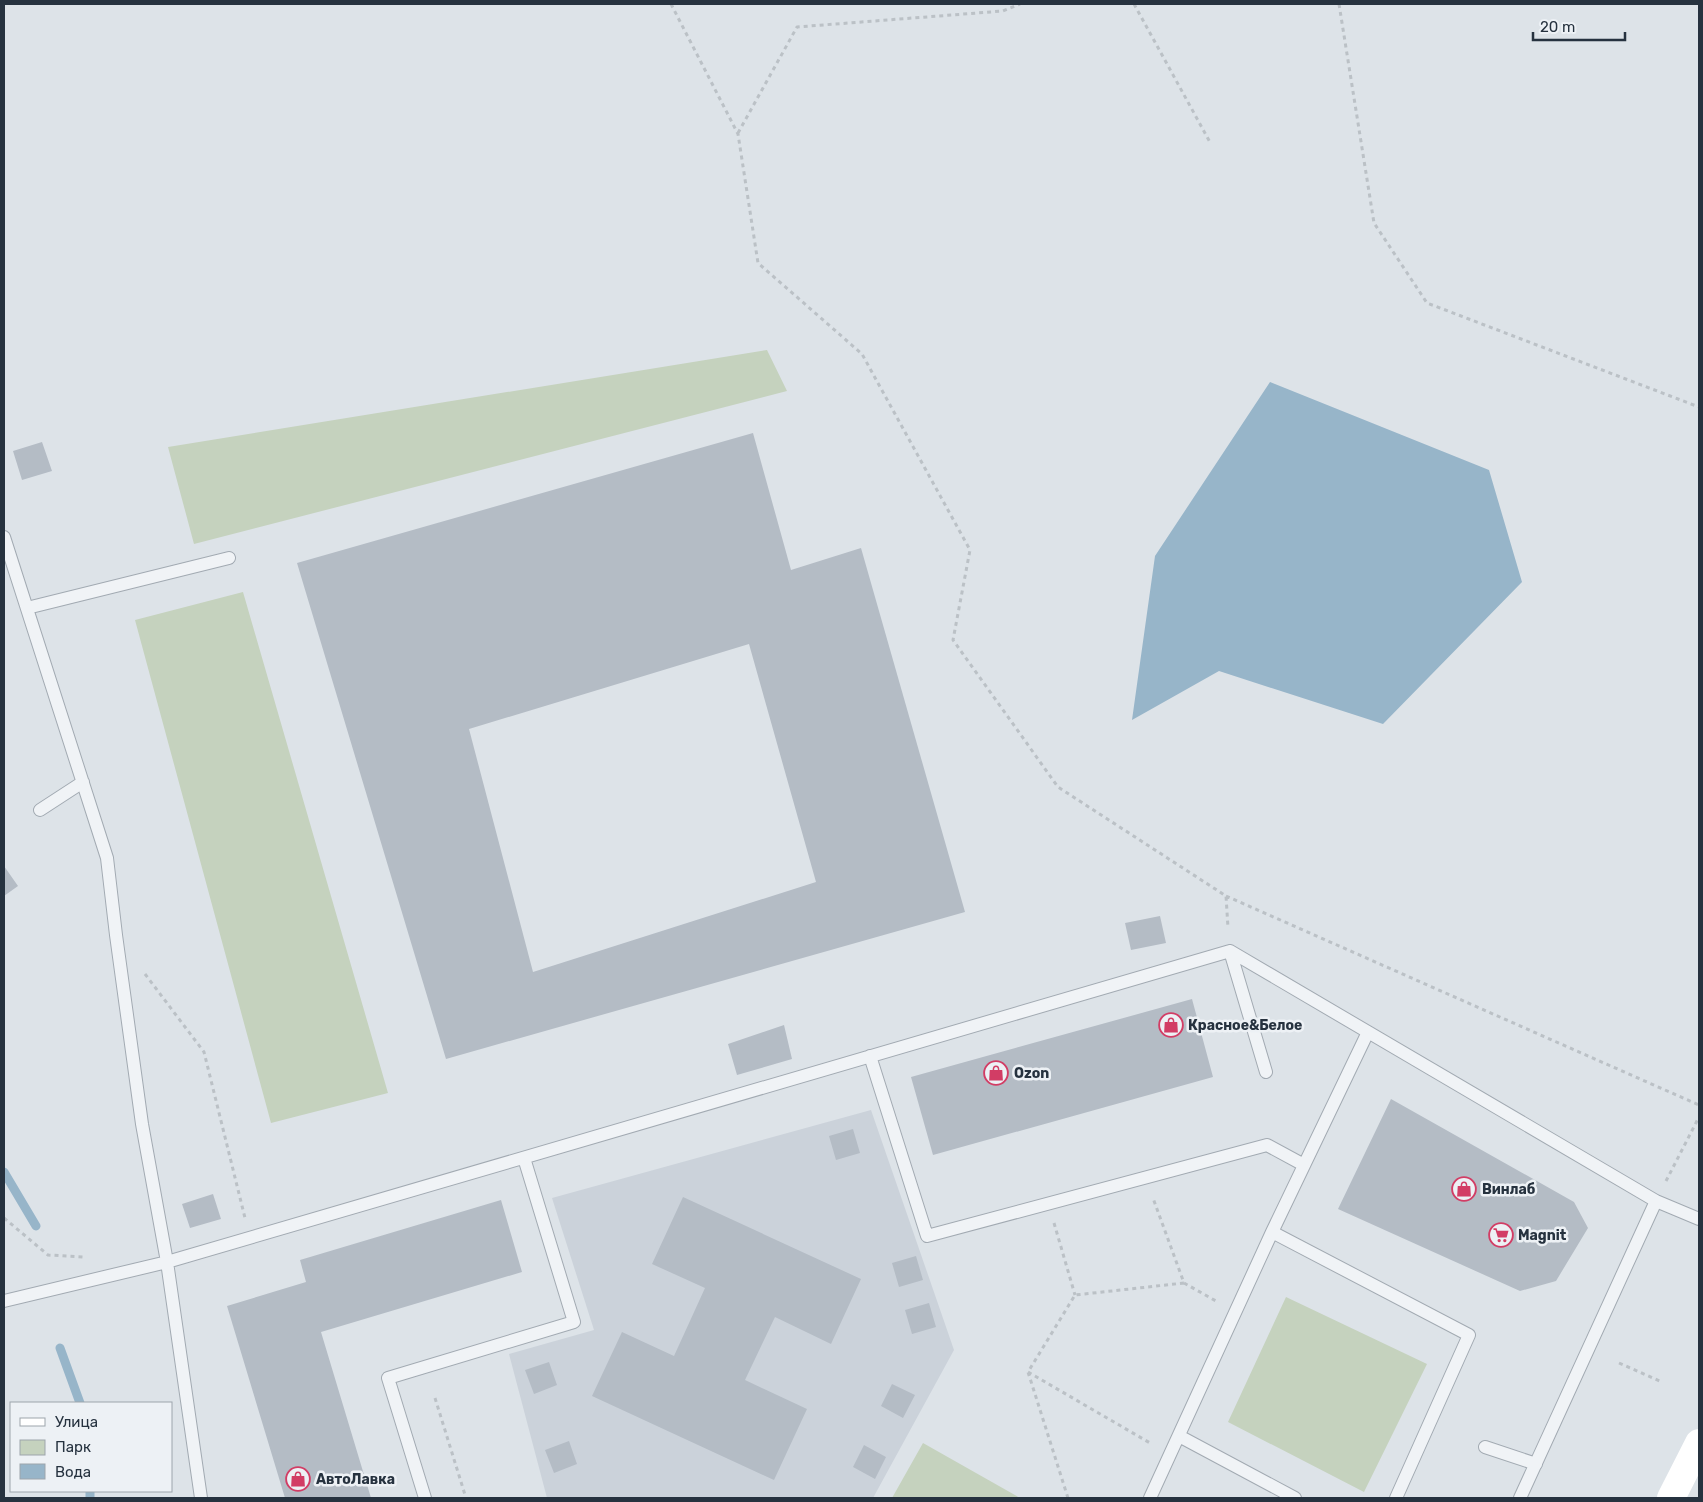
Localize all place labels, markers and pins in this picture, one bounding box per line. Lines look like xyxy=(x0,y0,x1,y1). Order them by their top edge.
shop icon: Красное&Белое xyxy=(1158,1012,1184,1038)
place label: Красное&Белое xyxy=(1188,1017,1302,1034)
shop icon: Ozon xyxy=(983,1060,1009,1086)
place label: Ozon xyxy=(1014,1065,1049,1082)
shop icon: Винлаб xyxy=(1451,1176,1477,1202)
place label: Винлаб xyxy=(1482,1181,1536,1198)
supermarket icon: Magnit xyxy=(1488,1222,1514,1248)
place label: Magnit xyxy=(1518,1227,1567,1244)
shop icon: АвтоЛавка xyxy=(285,1466,311,1492)
place label: АвтоЛавка xyxy=(316,1471,395,1488)

